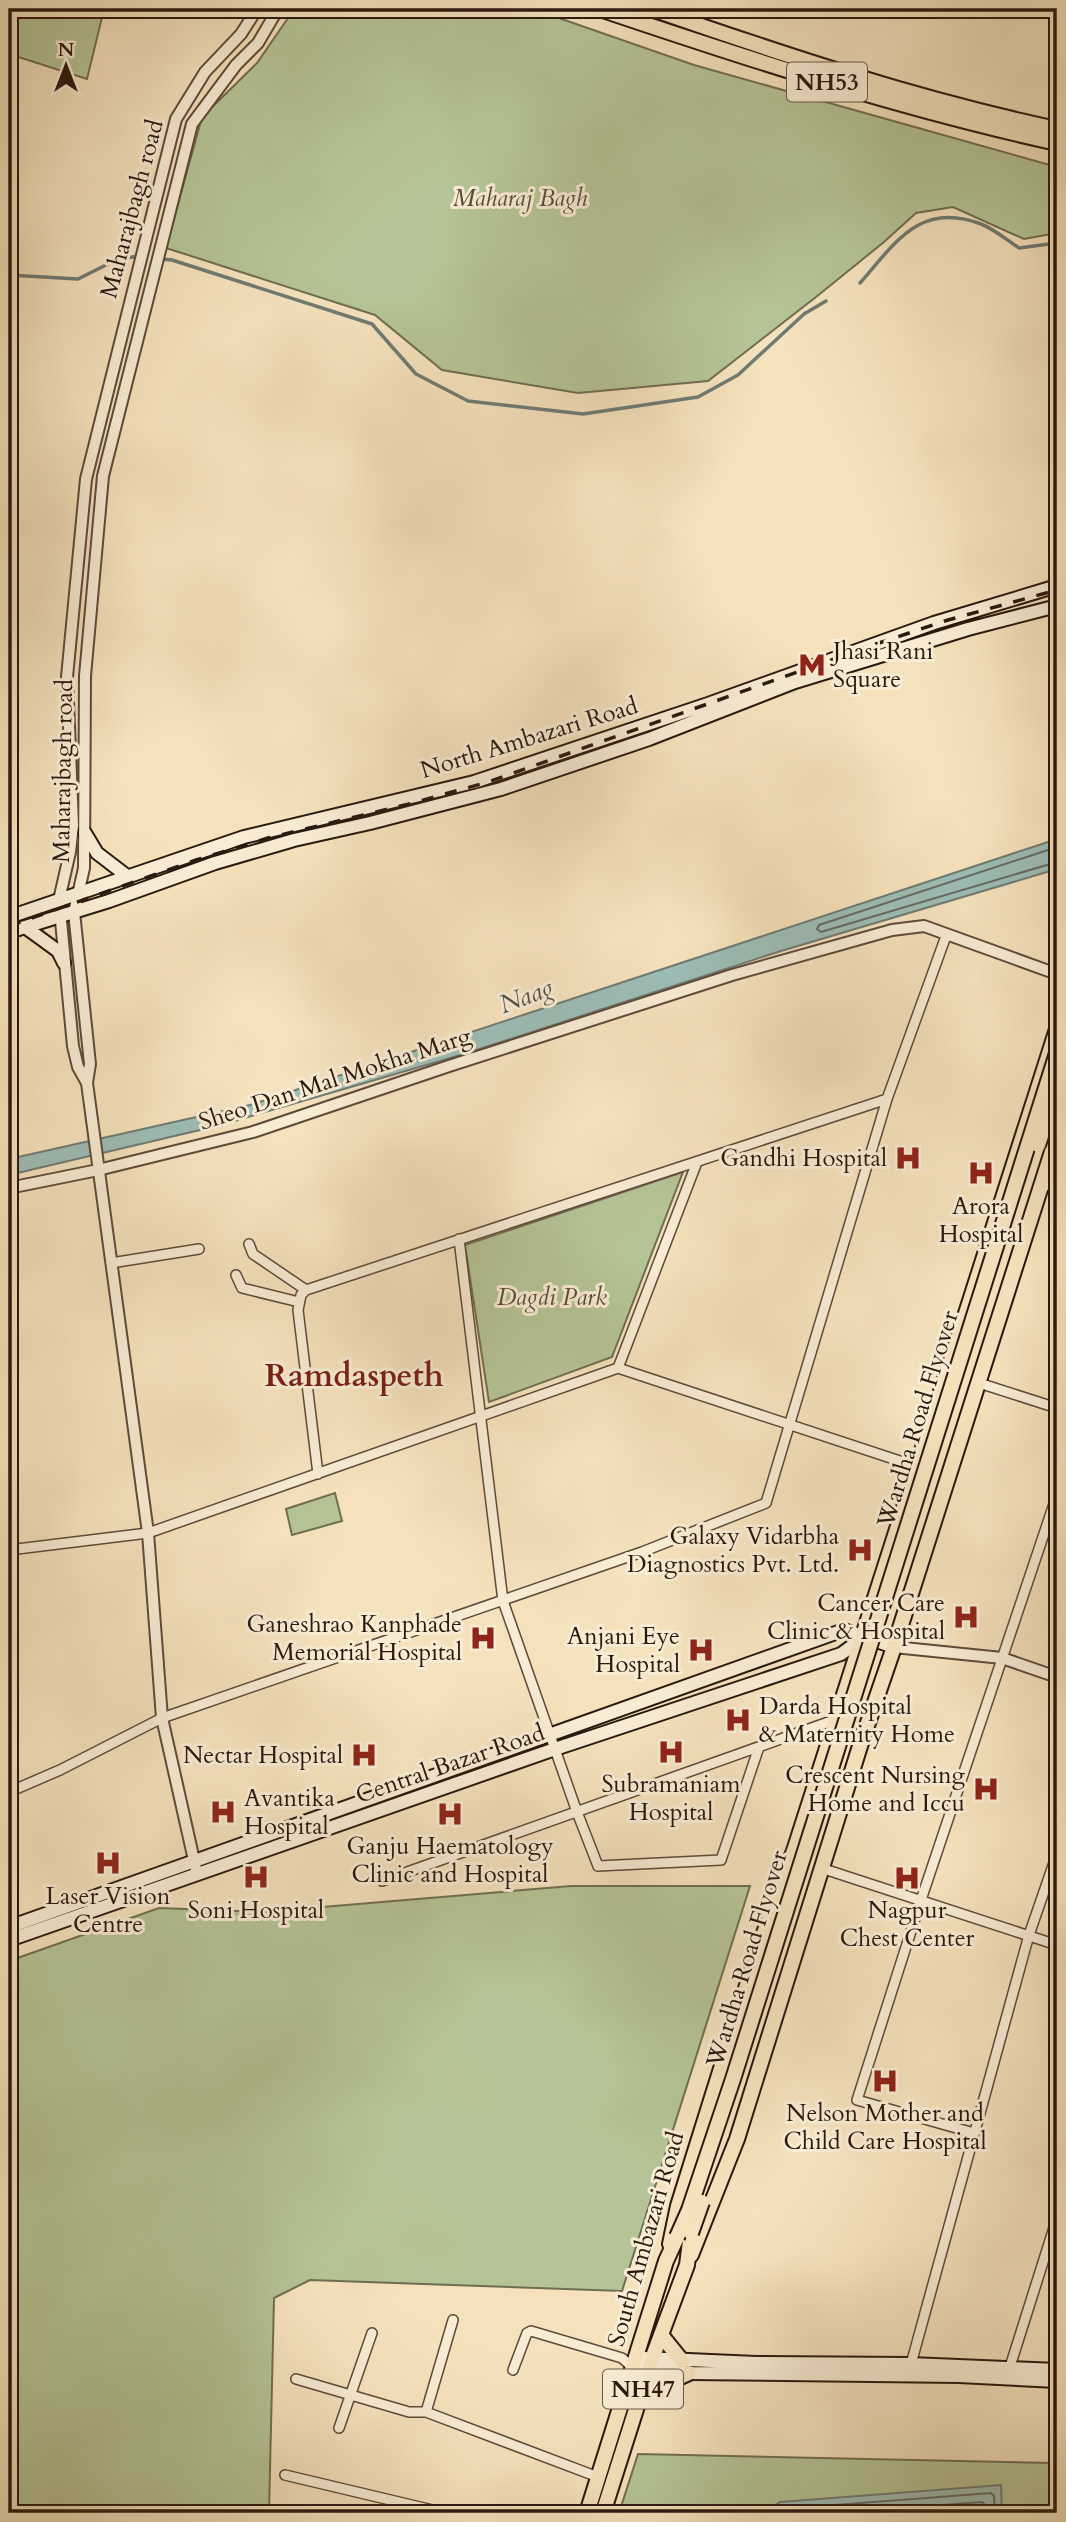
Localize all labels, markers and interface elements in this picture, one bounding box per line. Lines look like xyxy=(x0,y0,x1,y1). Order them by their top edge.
north arrow xyxy=(32,32,102,102)
text: N xyxy=(58,37,75,63)
road number: NH53 xyxy=(787,62,867,102)
street label: Maharajbagh road xyxy=(92,116,172,302)
park label: Maharaj Bagh xyxy=(453,182,588,215)
place label: Jhasi Rani Square xyxy=(830,635,934,696)
metro station icon: Jhasi Rani Square xyxy=(797,650,827,680)
street label: Maharajbagh road xyxy=(45,679,81,863)
street label: North Ambazari Road xyxy=(416,689,642,787)
water label: Naag xyxy=(494,970,559,1022)
street label: Sheo Dan Mal Mokha Marg xyxy=(195,1019,476,1139)
place label: Gandhi Hospital xyxy=(720,1142,887,1175)
hospital icon: Gandhi Hospital xyxy=(893,1143,923,1173)
hospital icon: Arora Hospital xyxy=(966,1158,996,1188)
place label: Arora Hospital xyxy=(939,1190,1023,1251)
park label: Dagdi Park xyxy=(497,1281,607,1314)
street label: Wardha Road Flyover xyxy=(869,1306,967,1532)
district label: Ramdaspeth xyxy=(264,1354,444,1398)
place label: Galaxy Vidarbha Diagnostics Pvt. Ltd. xyxy=(627,1520,840,1581)
hospital icon: Galaxy Vidarbha Diagnostics Pvt. Ltd. xyxy=(845,1535,875,1565)
place label: Cancer Care Clinic & Hospital xyxy=(767,1587,945,1648)
hospital icon: Cancer Care Clinic & Hospital xyxy=(951,1602,981,1632)
place label: Ganeshrao Kanphade Memorial Hospital xyxy=(246,1608,462,1669)
place label: Anjani Eye Hospital xyxy=(567,1620,680,1681)
hospital icon: Ganeshrao Kanphade Memorial Hospital xyxy=(468,1623,498,1653)
hospital icon: Anjani Eye Hospital xyxy=(686,1635,716,1665)
place label: Darda Hospital & Maternity Home xyxy=(759,1690,955,1751)
hospital icon: Darda Hospital & Maternity Home xyxy=(723,1705,753,1735)
street label: Central Bazar Road xyxy=(351,1716,549,1812)
hospital icon: Subramaniam Hospital xyxy=(656,1737,686,1767)
place label: Nectar Hospital xyxy=(183,1739,343,1772)
hospital icon: Nectar Hospital xyxy=(349,1740,379,1770)
place label: Crescent Nursing Home and Iccu xyxy=(785,1759,966,1820)
place label: Subramaniam Hospital xyxy=(602,1768,741,1829)
hospital icon: Crescent Nursing Home and Iccu xyxy=(971,1774,1001,1804)
place label: Avantika Hospital xyxy=(244,1782,335,1843)
hospital icon: Avantika Hospital xyxy=(208,1797,238,1827)
hospital icon: Ganju Haematology Clinic and Hospital xyxy=(435,1799,465,1829)
place label: Ganju Haematology Clinic and Hospital xyxy=(346,1830,554,1891)
street label: Wardha Road Flyover xyxy=(698,1846,796,2072)
hospital icon: Laser Vision Centre xyxy=(93,1848,123,1878)
hospital icon: Soni Hospital xyxy=(241,1862,271,1892)
hospital icon: Nagpur Chest Center xyxy=(892,1863,922,1893)
place label: Laser Vision Centre xyxy=(46,1880,171,1941)
place label: Soni Hospital xyxy=(188,1894,324,1927)
place label: Nagpur Chest Center xyxy=(840,1894,975,1955)
hospital icon: Nelson Mother and Child Care Hospital xyxy=(870,2066,900,2096)
place label: Nelson Mother and Child Care Hospital xyxy=(783,2097,987,2158)
street label: South Ambazari Road xyxy=(600,2128,692,2350)
road number: NH47 xyxy=(603,2370,683,2408)

